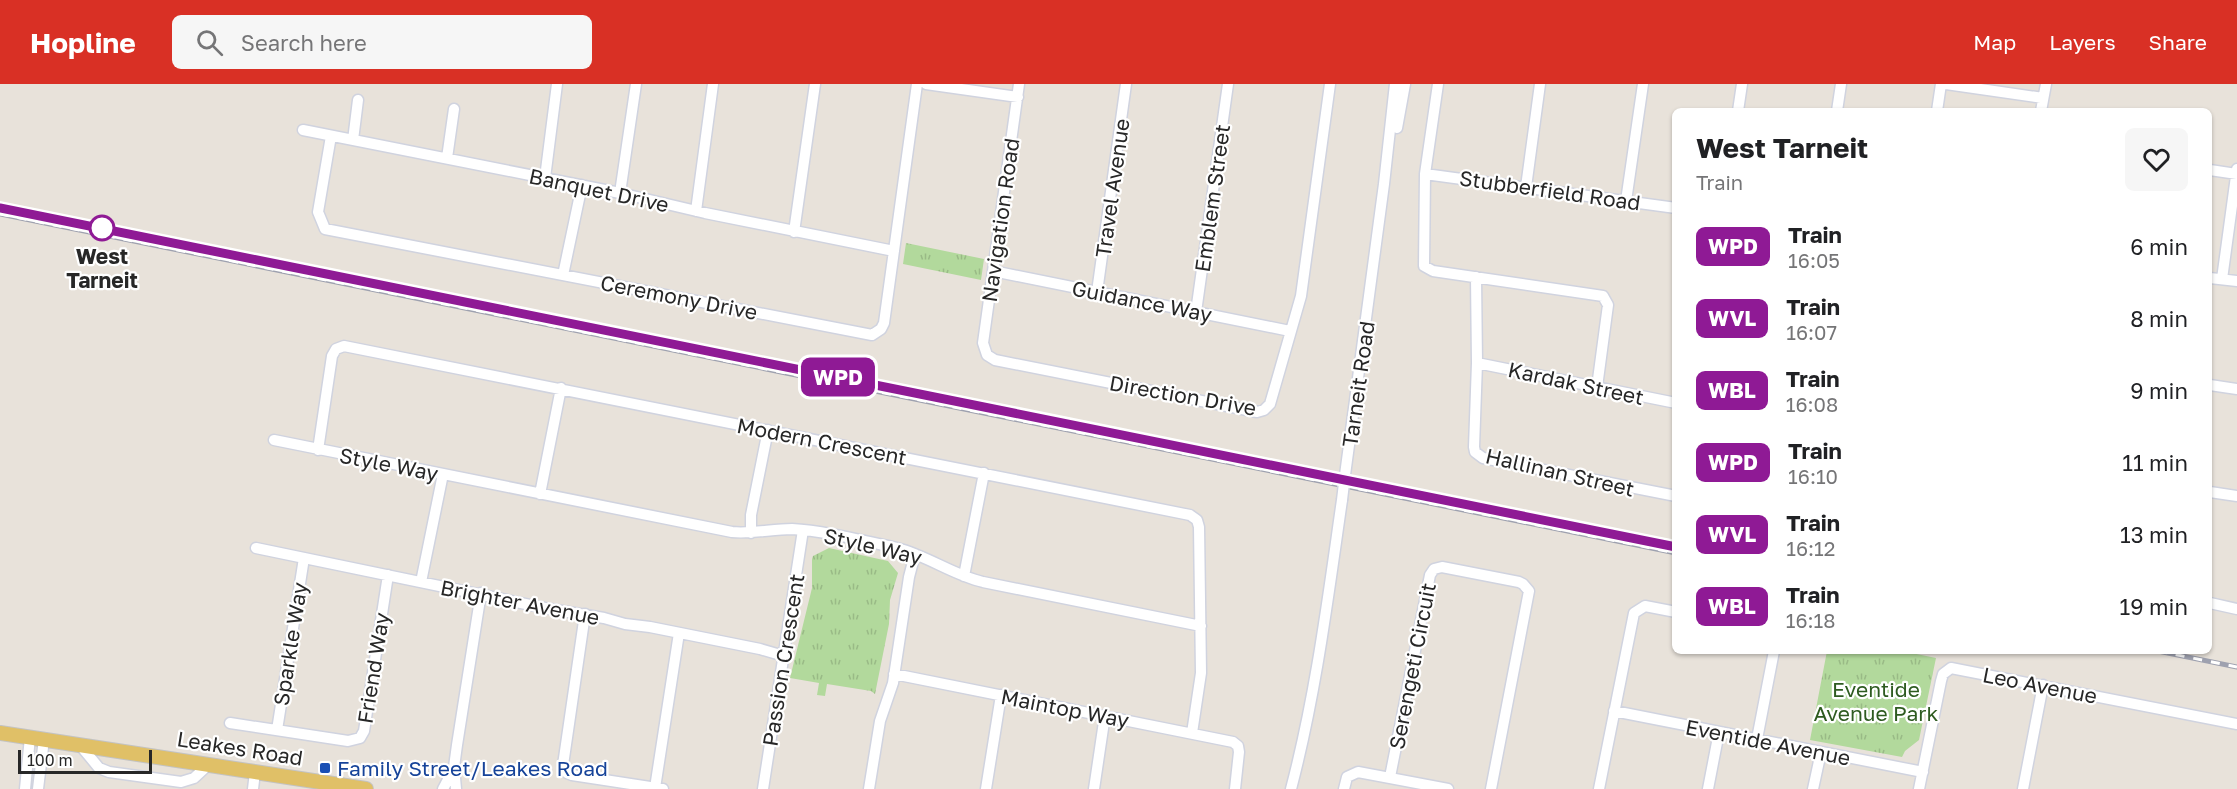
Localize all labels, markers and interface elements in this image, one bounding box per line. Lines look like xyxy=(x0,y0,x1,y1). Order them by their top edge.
search box xyxy=(172,15,592,69)
text: Hopline xyxy=(30,26,136,59)
icon: search xyxy=(193,26,226,59)
text: Search here xyxy=(241,29,367,56)
text: Map xyxy=(1973,29,2016,55)
text: Layers xyxy=(2049,29,2116,55)
text: Share xyxy=(2149,29,2207,55)
street label: Travel Avenue xyxy=(1089,117,1135,259)
street label: Emblem Street xyxy=(1189,122,1235,274)
button: heart xyxy=(2125,128,2188,191)
text: West Tarneit xyxy=(1696,131,1868,164)
street label: Navigation Road xyxy=(976,136,1024,304)
street label: Banquet Drive xyxy=(527,162,671,218)
street label: Stubberfield Road xyxy=(1458,164,1642,216)
text: Train xyxy=(1696,170,1743,194)
marker: West Tarneit xyxy=(89,215,115,241)
text: Train xyxy=(1788,221,1842,248)
text: WPD xyxy=(1708,233,1758,259)
text: 6 min xyxy=(2130,233,2188,260)
place label: West Tarneit xyxy=(66,243,138,293)
text: 16:05 xyxy=(1788,248,1840,272)
street label: Ceremony Drive xyxy=(598,269,760,325)
street label: Guidance Way xyxy=(1070,275,1215,327)
text: Train xyxy=(1786,293,1840,320)
text: WVL xyxy=(1708,305,1756,331)
text: 8 min xyxy=(2130,305,2188,332)
street label: Tarneit Road xyxy=(1336,319,1380,449)
text: 16:07 xyxy=(1786,320,1837,344)
street label: Kardak Street xyxy=(1506,356,1646,410)
line badge: WPD xyxy=(804,358,872,396)
text: WPD xyxy=(813,364,863,390)
text: Train xyxy=(1786,365,1840,392)
street label: Direction Drive xyxy=(1107,369,1259,421)
text: WBL xyxy=(1708,377,1756,403)
text: 9 min xyxy=(2130,377,2188,404)
text: 16:08 xyxy=(1786,392,1838,416)
street label: Modern Crescent xyxy=(735,412,909,470)
text: Train xyxy=(1788,437,1842,464)
street label: Style Way xyxy=(337,442,441,486)
street label: Hallinan Street xyxy=(1483,442,1637,502)
text: WPD xyxy=(1708,449,1758,475)
text: 11 min xyxy=(2122,449,2188,476)
text: 16:10 xyxy=(1788,464,1838,488)
text: Train xyxy=(1786,509,1840,536)
text: WVL xyxy=(1708,521,1756,547)
text: 13 min xyxy=(2120,521,2188,548)
street label: Style Way xyxy=(821,522,925,570)
text: 16:12 xyxy=(1786,536,1835,560)
street label: Passion Crescent xyxy=(757,572,809,748)
street label: Brighter Avenue xyxy=(438,574,602,630)
street label: Sparkle Way xyxy=(267,580,313,708)
street label: Serengeti Circuit xyxy=(1383,581,1441,751)
text: Train xyxy=(1786,581,1840,608)
text: WBL xyxy=(1708,593,1756,619)
text: 19 min xyxy=(2120,593,2188,620)
text: 16:18 xyxy=(1786,608,1835,632)
street label: Friend Way xyxy=(351,610,395,725)
street label: Leo Avenue xyxy=(1981,661,2099,709)
park label: Eventide Avenue Park xyxy=(1814,676,1939,726)
street label: Maintop Way xyxy=(999,683,1131,733)
street label: Eventide Avenue xyxy=(1683,713,1853,771)
street label: Leakes Road xyxy=(175,725,305,771)
scale bar xyxy=(18,747,152,774)
text: 100 m xyxy=(27,750,73,770)
place label: Family Street/Leakes Road xyxy=(337,755,608,781)
marker: Family Street/Leakes Road xyxy=(318,761,332,775)

